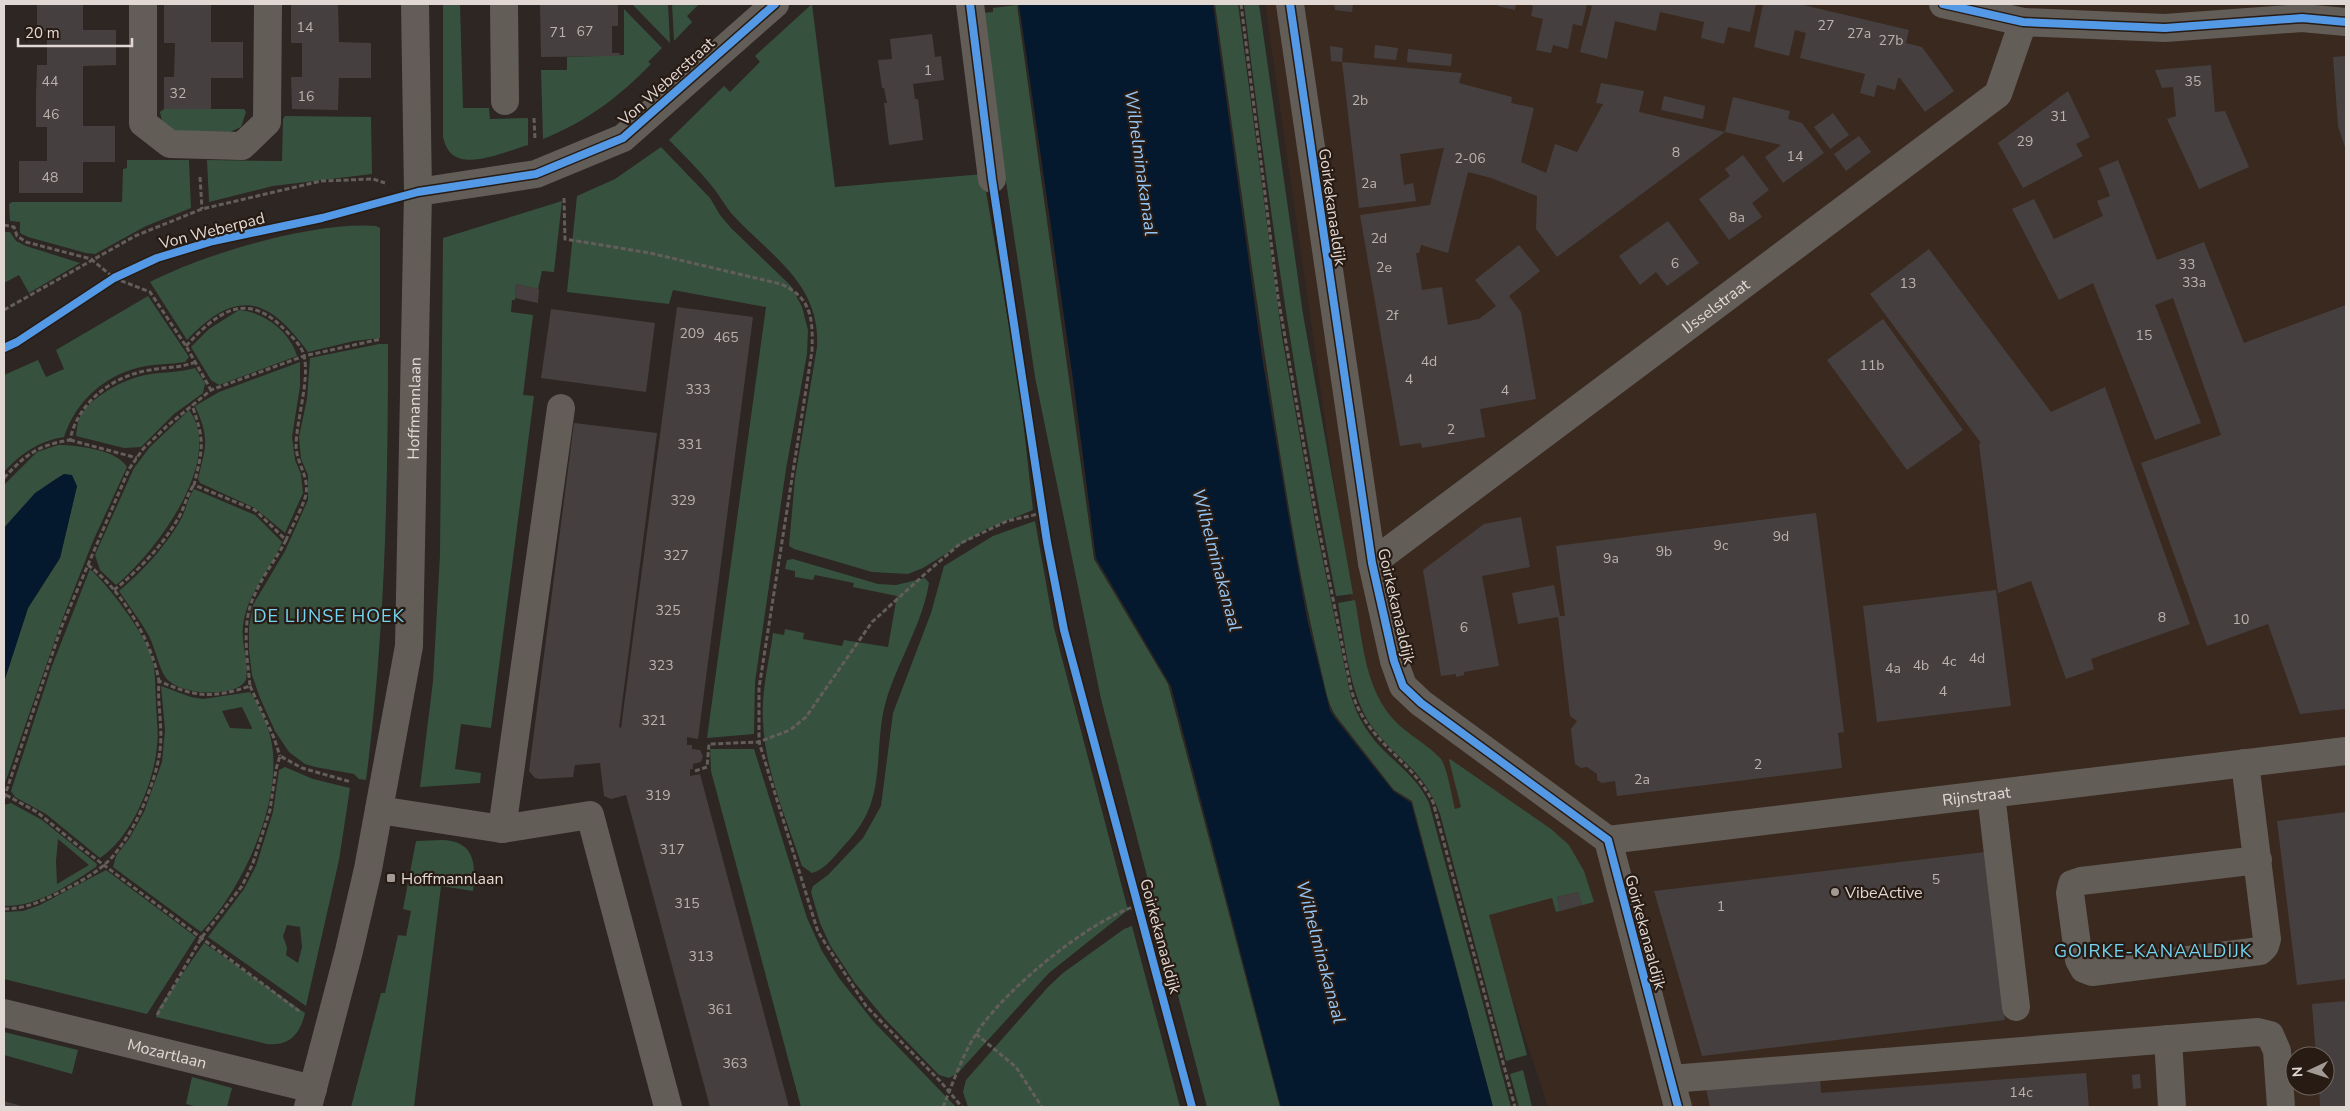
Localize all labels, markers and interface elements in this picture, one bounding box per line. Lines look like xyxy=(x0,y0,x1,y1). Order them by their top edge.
scale bar xyxy=(18,15,131,47)
house number: 27 xyxy=(1818,16,1834,35)
house number: 14 xyxy=(297,18,313,37)
house number: 67 xyxy=(577,22,593,41)
text: 20 m xyxy=(25,23,60,43)
house number: 71 xyxy=(550,23,566,42)
house number: 27a xyxy=(1847,24,1871,43)
house number: 27b xyxy=(1879,31,1903,50)
street label: Von Weberstraat xyxy=(613,32,720,131)
house number: 1 xyxy=(924,61,932,80)
house number: 44 xyxy=(42,72,58,91)
house number: 35 xyxy=(2185,72,2201,91)
house number: 32 xyxy=(170,84,186,103)
house number: 16 xyxy=(298,87,314,106)
water label: Wilhelminakanaal xyxy=(1119,89,1163,237)
house number: 2b xyxy=(1352,91,1368,110)
house number: 46 xyxy=(43,105,59,124)
house number: 31 xyxy=(2051,107,2067,126)
house number: 29 xyxy=(2017,132,2033,151)
house number: 8 xyxy=(1672,143,1680,162)
street label: Goirkekanaaldijk xyxy=(1313,147,1351,268)
house number: 14 xyxy=(1787,147,1803,166)
house number: 2-06 xyxy=(1454,149,1486,168)
house number: 48 xyxy=(42,168,58,187)
house number: 2a xyxy=(1361,174,1377,193)
street label: Von Weberpad xyxy=(156,207,267,255)
house number: 8a xyxy=(1729,208,1745,227)
house number: 2d xyxy=(1371,229,1387,248)
house number: 6 xyxy=(1671,254,1679,273)
house number: 33 xyxy=(2179,255,2195,274)
house number: 2e xyxy=(1376,258,1392,277)
house number: 33a xyxy=(2182,273,2206,292)
street label: IJsselstraat xyxy=(1678,274,1755,339)
house number: 13 xyxy=(1900,274,1916,293)
house number: 2f xyxy=(1385,306,1399,325)
house number: 209 xyxy=(679,324,705,343)
house number: 15 xyxy=(2136,326,2152,345)
house number: 465 xyxy=(713,328,739,347)
house number: 4d xyxy=(1421,352,1437,371)
house number: 11b xyxy=(1860,356,1884,375)
street label: Hoffmannlaan xyxy=(403,357,427,460)
house number: 4 xyxy=(1405,370,1413,389)
house number: 333 xyxy=(685,380,711,399)
house number: 4 xyxy=(1501,381,1509,400)
house number: 2 xyxy=(1447,420,1455,439)
house number: 331 xyxy=(677,435,703,454)
water label: Wilhelminakanaal xyxy=(1186,486,1248,634)
house number: 329 xyxy=(670,491,696,510)
house number: 9d xyxy=(1773,527,1789,546)
house number: 9c xyxy=(1714,536,1729,555)
house number: 9b xyxy=(1656,542,1672,561)
house number: 327 xyxy=(663,546,689,565)
street label: Goirkekanaaldijk xyxy=(1372,546,1420,667)
house number: 9a xyxy=(1603,549,1619,568)
house number: 325 xyxy=(655,601,681,620)
district label: DE LIJNSE HOEK xyxy=(253,604,405,628)
house number: 8 xyxy=(2158,608,2166,627)
house number: 10 xyxy=(2233,610,2249,629)
house number: 6 xyxy=(1460,618,1468,637)
house number: 4d xyxy=(1969,649,1985,668)
house number: 4c xyxy=(1942,652,1957,671)
house number: 323 xyxy=(648,656,674,675)
house number: 4b xyxy=(1913,656,1929,675)
house number: 4a xyxy=(1885,659,1901,678)
house number: 4 xyxy=(1939,682,1947,701)
house number: 321 xyxy=(641,711,667,730)
house number: 2 xyxy=(1754,755,1762,774)
house number: 2a xyxy=(1634,770,1650,789)
street label: Rijnstraat xyxy=(1941,781,2012,812)
house number: 319 xyxy=(645,786,671,805)
house number: 317 xyxy=(659,840,685,859)
place label: Hoffmannlaan xyxy=(401,868,504,890)
house number: 5 xyxy=(1932,870,1940,889)
marker: Hoffmannlaan xyxy=(385,872,397,884)
street label: Goirkekanaaldijk xyxy=(1619,872,1671,993)
street label: Goirkekanaaldijk xyxy=(1134,876,1186,997)
water label: Wilhelminakanaal xyxy=(1290,878,1352,1026)
place label: VibeActive xyxy=(1844,882,1923,904)
marker: VibeActive xyxy=(1829,886,1841,898)
house number: 315 xyxy=(674,894,700,913)
house number: 1 xyxy=(1717,897,1725,916)
district label: GOIRKE-KANAALDIJK xyxy=(2054,939,2252,963)
house number: 313 xyxy=(688,947,714,966)
house number: 361 xyxy=(707,1000,733,1019)
street label: Mozartlaan xyxy=(125,1034,209,1074)
north arrow xyxy=(2285,1046,2335,1096)
house number: 363 xyxy=(722,1054,748,1073)
text: N xyxy=(2288,1066,2307,1078)
house number: 14c xyxy=(2009,1083,2033,1102)

